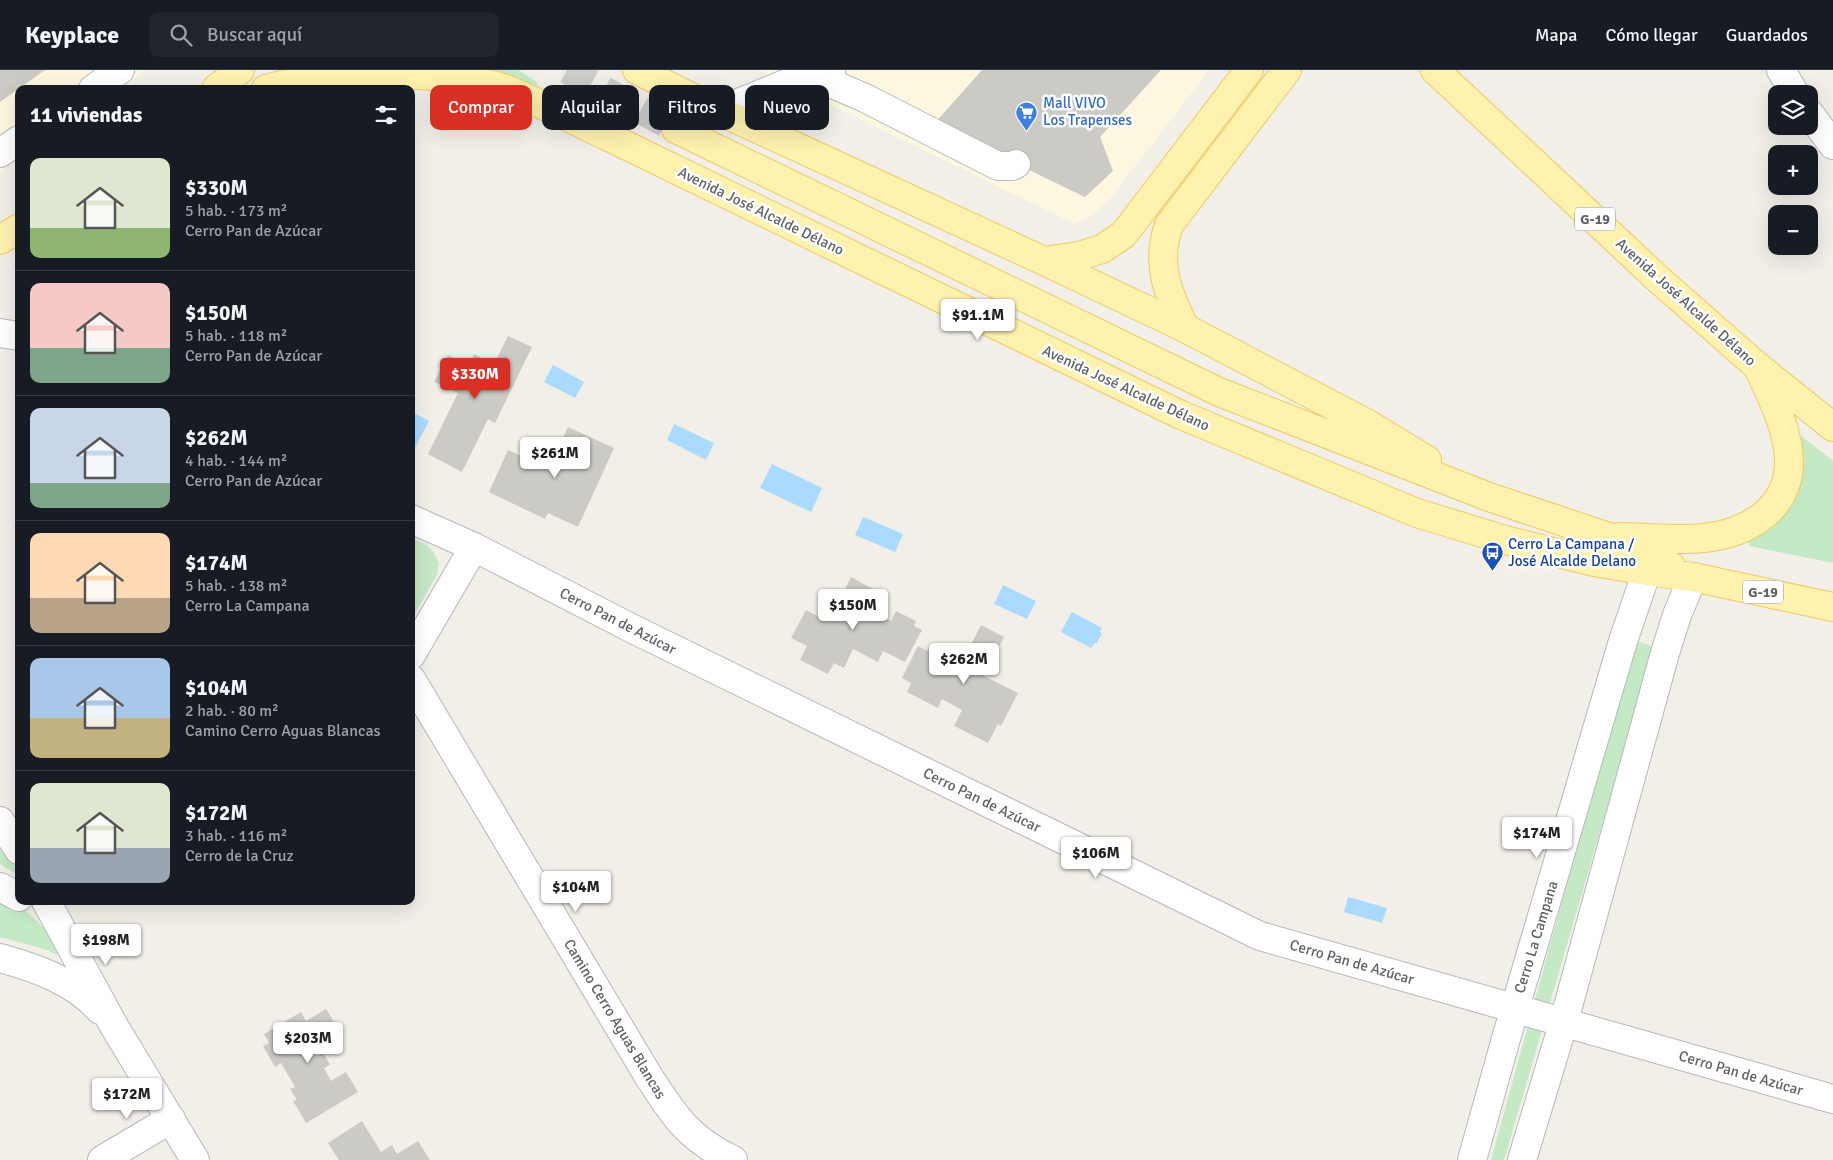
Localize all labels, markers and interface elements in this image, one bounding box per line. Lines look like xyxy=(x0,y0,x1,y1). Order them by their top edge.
search box xyxy=(149,12,499,57)
text: Keyplace xyxy=(25,20,119,50)
icon: search xyxy=(167,21,195,49)
text: Buscar aquí xyxy=(207,23,302,47)
text: Mapa xyxy=(1535,24,1577,46)
text: Cómo llegar xyxy=(1605,24,1698,46)
text: Guardados xyxy=(1726,24,1808,46)
chip: Comprar xyxy=(430,85,532,130)
chip: Alquilar xyxy=(542,85,639,130)
chip: Filtros xyxy=(649,85,735,130)
chip: Nuevo xyxy=(745,85,829,130)
map controls xyxy=(1768,85,1818,255)
button: layers xyxy=(1768,85,1818,135)
place label: Mall VIVO Los Trapenses xyxy=(1043,94,1132,129)
supermarket icon: Mall VIVO Los Trapenses xyxy=(1015,100,1039,131)
icon: filters xyxy=(372,101,400,129)
text: 11 viviendas xyxy=(30,102,142,128)
button: + xyxy=(1768,145,1818,195)
street label: Avenida José Alcalde Délano xyxy=(675,163,847,259)
text: $330M xyxy=(185,175,248,201)
icon: home xyxy=(70,178,130,238)
text: 5 hab. · 173 m² xyxy=(185,201,287,221)
button: − xyxy=(1768,205,1818,255)
road number: G-19 xyxy=(1575,208,1615,230)
text: Cerro Pan de Azúcar xyxy=(185,221,322,241)
street label: Avenida José Alcalde Délano xyxy=(1612,234,1760,370)
pin: $91.1M xyxy=(937,298,1019,341)
text: $150M xyxy=(185,300,248,326)
icon: home xyxy=(70,303,130,363)
text: $91.1M xyxy=(952,305,1004,325)
text: 5 hab. · 118 m² xyxy=(185,326,287,346)
street label: Avenida José Alcalde Délano xyxy=(1040,341,1213,435)
text: Cerro Pan de Azúcar xyxy=(185,346,322,366)
pin: $330M xyxy=(440,358,510,400)
text: $330M xyxy=(451,364,499,384)
text: $262M xyxy=(185,425,248,451)
icon: home xyxy=(70,428,130,488)
pin: $261M xyxy=(520,436,590,479)
text: $261M xyxy=(531,443,579,463)
text: 4 hab. · 144 m² xyxy=(185,451,287,471)
text: Cerro Pan de Azúcar xyxy=(185,471,322,491)
place label: Cerro La Campana / José Alcalde Delano xyxy=(1508,535,1636,570)
bus stop icon: Cerro La Campana / José Alcalde Delano xyxy=(1480,541,1504,572)
text: $174M xyxy=(185,550,248,576)
icon: home xyxy=(70,553,130,613)
text: 5 hab. · 138 m² xyxy=(185,576,287,596)
road number: G-19 xyxy=(1743,581,1783,604)
street label: Cerro Pan de Azúcar xyxy=(557,584,680,658)
pin: $150M xyxy=(818,588,888,631)
text: $150M xyxy=(829,595,877,615)
text: Cerro La Campana xyxy=(185,596,310,616)
pin: $262M xyxy=(929,642,999,685)
text: $262M xyxy=(940,649,988,669)
text: $104M xyxy=(185,675,248,701)
icon: home xyxy=(70,678,130,738)
text: 2 hab. · 80 m² xyxy=(185,701,279,721)
text: Camino Cerro Aguas Blancas xyxy=(185,721,381,741)
street label: Cerro Pan de Azúcar xyxy=(920,764,1044,836)
text: $172M xyxy=(185,800,248,826)
icon: home xyxy=(70,803,130,863)
pin: $174M xyxy=(1502,816,1572,859)
text: $174M xyxy=(1513,823,1561,843)
text: 3 hab. · 116 m² xyxy=(185,826,287,846)
pin: $106M xyxy=(1061,836,1131,879)
text: $106M xyxy=(1072,843,1120,863)
text: Cerro de la Cruz xyxy=(185,846,294,866)
pin: $104M xyxy=(541,870,611,913)
text: $104M xyxy=(552,877,600,897)
street label: Cerro La Campana xyxy=(1510,879,1562,995)
pin: $198M xyxy=(71,924,141,966)
text: $198M xyxy=(82,930,130,950)
street label: Camino Cerro Aguas Blancas xyxy=(560,936,670,1103)
street label: Cerro Pan de Azúcar xyxy=(1288,936,1417,989)
pin: $203M xyxy=(273,1022,343,1064)
text: $203M xyxy=(284,1028,332,1048)
street label: Cerro Pan de Azúcar xyxy=(1677,1047,1806,1100)
pin: $172M xyxy=(92,1078,162,1120)
text: $172M xyxy=(103,1084,151,1104)

